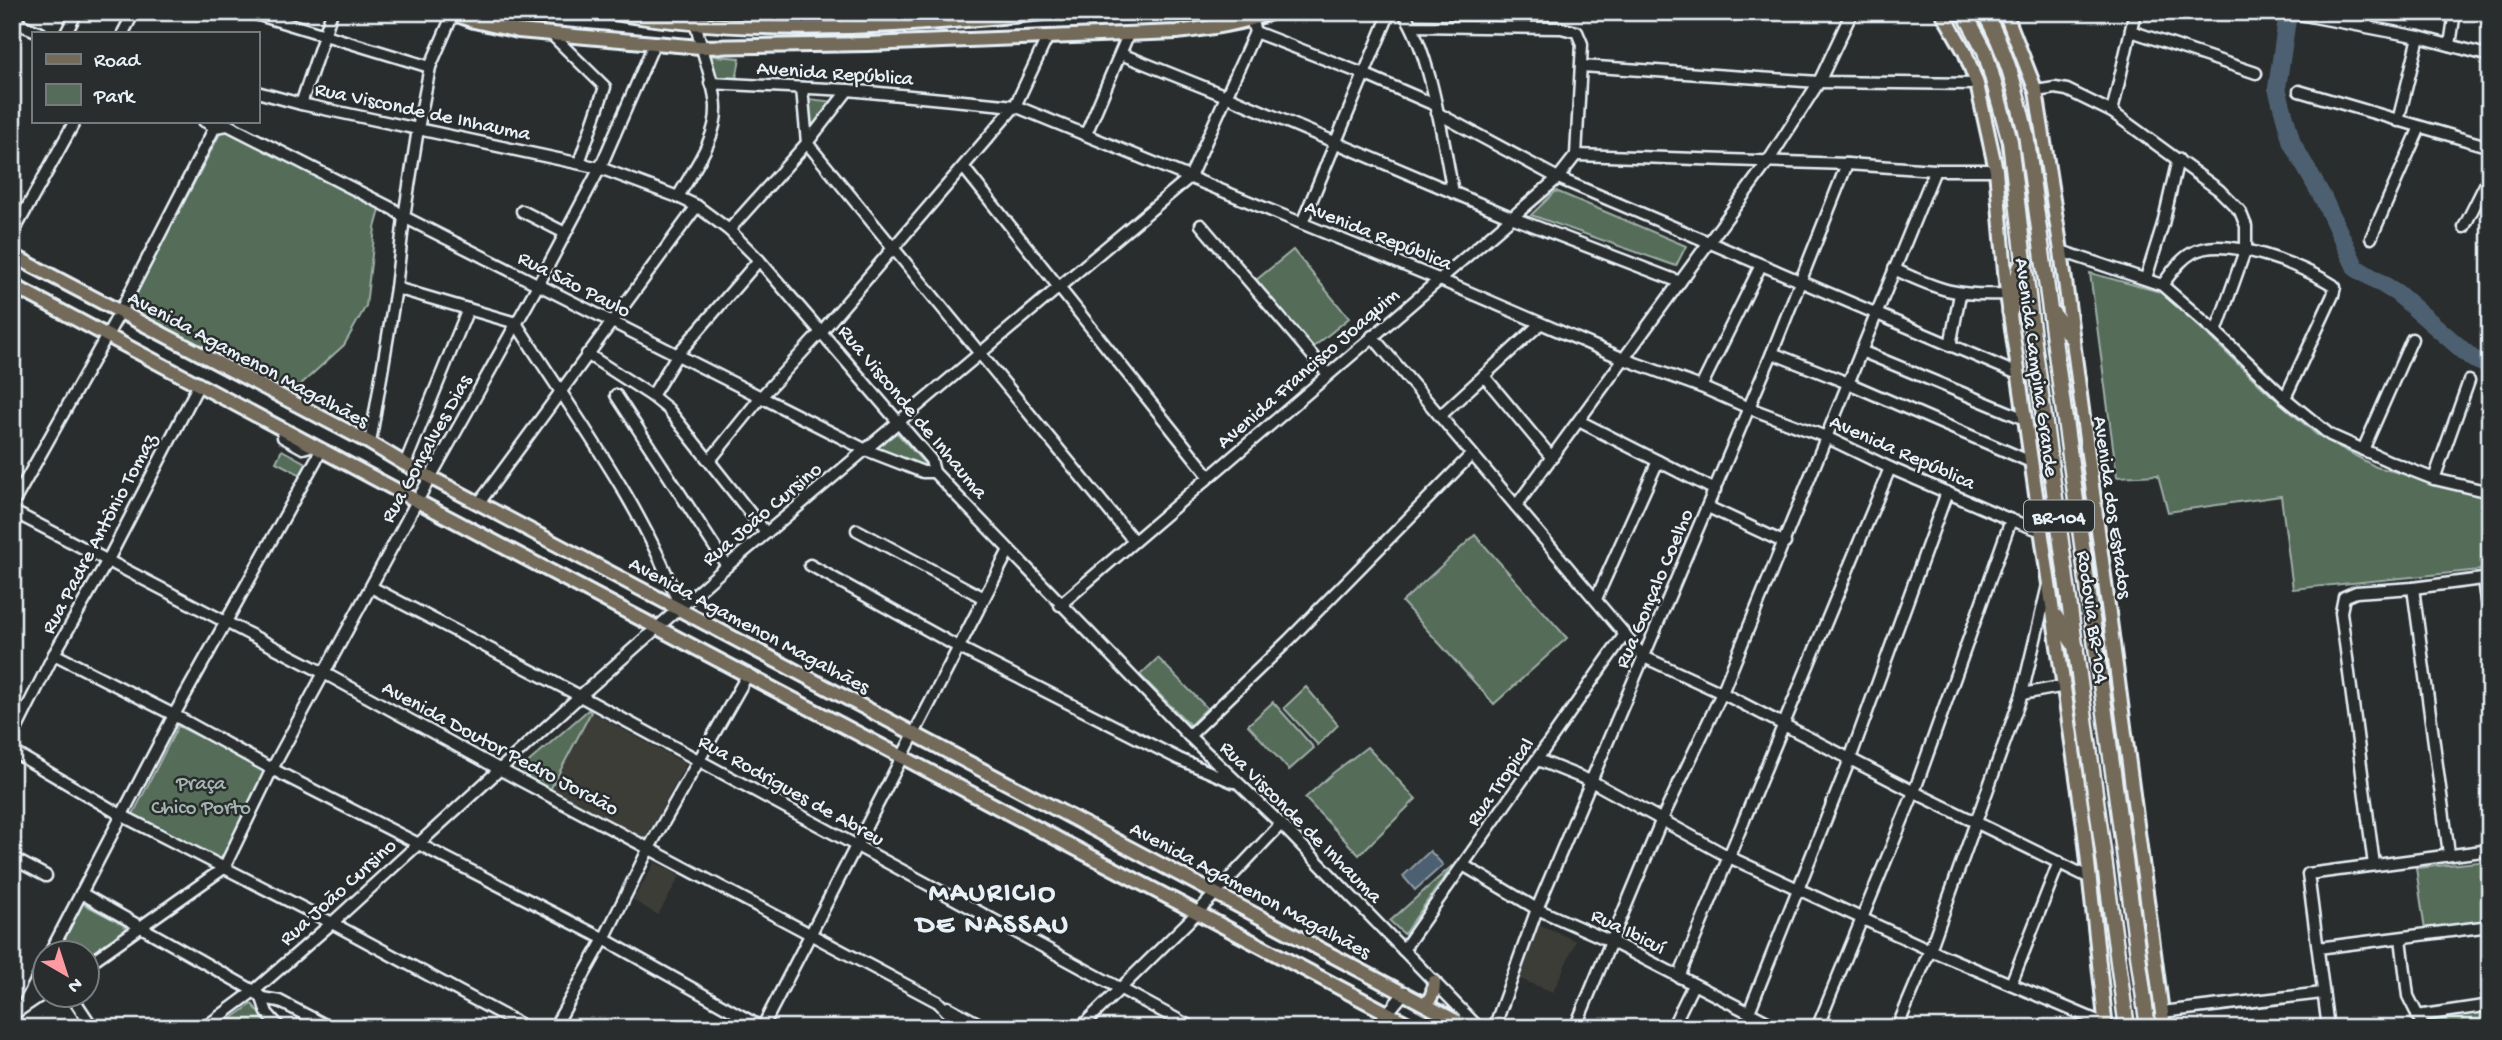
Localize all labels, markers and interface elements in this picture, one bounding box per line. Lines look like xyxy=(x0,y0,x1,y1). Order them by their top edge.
legend xyxy=(32,32,259,122)
text: Road xyxy=(94,50,142,75)
street label: Avenida República xyxy=(756,58,915,94)
street label: Rua Visconde de Inhauma xyxy=(312,78,534,149)
text: Park xyxy=(93,86,137,111)
street label: Avenida República xyxy=(1300,196,1456,279)
street label: Rua São Paulo xyxy=(513,247,634,325)
street label: Avenida Campina Grande xyxy=(2007,256,2062,480)
street label: Avenida Francisco Joaquim xyxy=(1213,283,1406,456)
street label: Avenida Agamenon Magalhães xyxy=(123,287,373,436)
street label: Rua Visconde de Inhauma xyxy=(831,321,992,507)
street label: Rua Gonçalves Dias xyxy=(377,370,480,528)
street label: Avenida República xyxy=(1825,411,1980,498)
street label: Avenida dos Estados xyxy=(2085,415,2136,602)
street label: Rua Padre Antônio Tomaz xyxy=(38,430,165,639)
street label: Rua João Cursino xyxy=(698,458,828,573)
road number: BR-104 xyxy=(2024,500,2094,531)
street label: Rua Gonçalo Coelho xyxy=(1611,506,1701,673)
street label: Rodovia BR-104 xyxy=(2069,549,2112,686)
street label: Avenida Agamenon Magalhães xyxy=(624,553,874,702)
street label: Avenida Doutor Pedro Jordão xyxy=(377,677,622,823)
street label: Rua Rodrigues de Abreu xyxy=(693,731,888,854)
street label: Rua Tropical xyxy=(1462,734,1541,832)
street label: Rua Visconde de Inhauma xyxy=(1213,737,1387,911)
park label: Praça Chico Porto xyxy=(151,773,251,822)
street label: Avenida Agamenon Magalhães xyxy=(1125,818,1375,967)
street label: Rua João Cursino xyxy=(276,834,403,953)
district label: MAURICIO DE NASSAU xyxy=(913,878,1070,943)
street label: Rua Ibicuí xyxy=(1586,904,1669,962)
north arrow xyxy=(32,939,102,1009)
text: N xyxy=(62,972,87,997)

